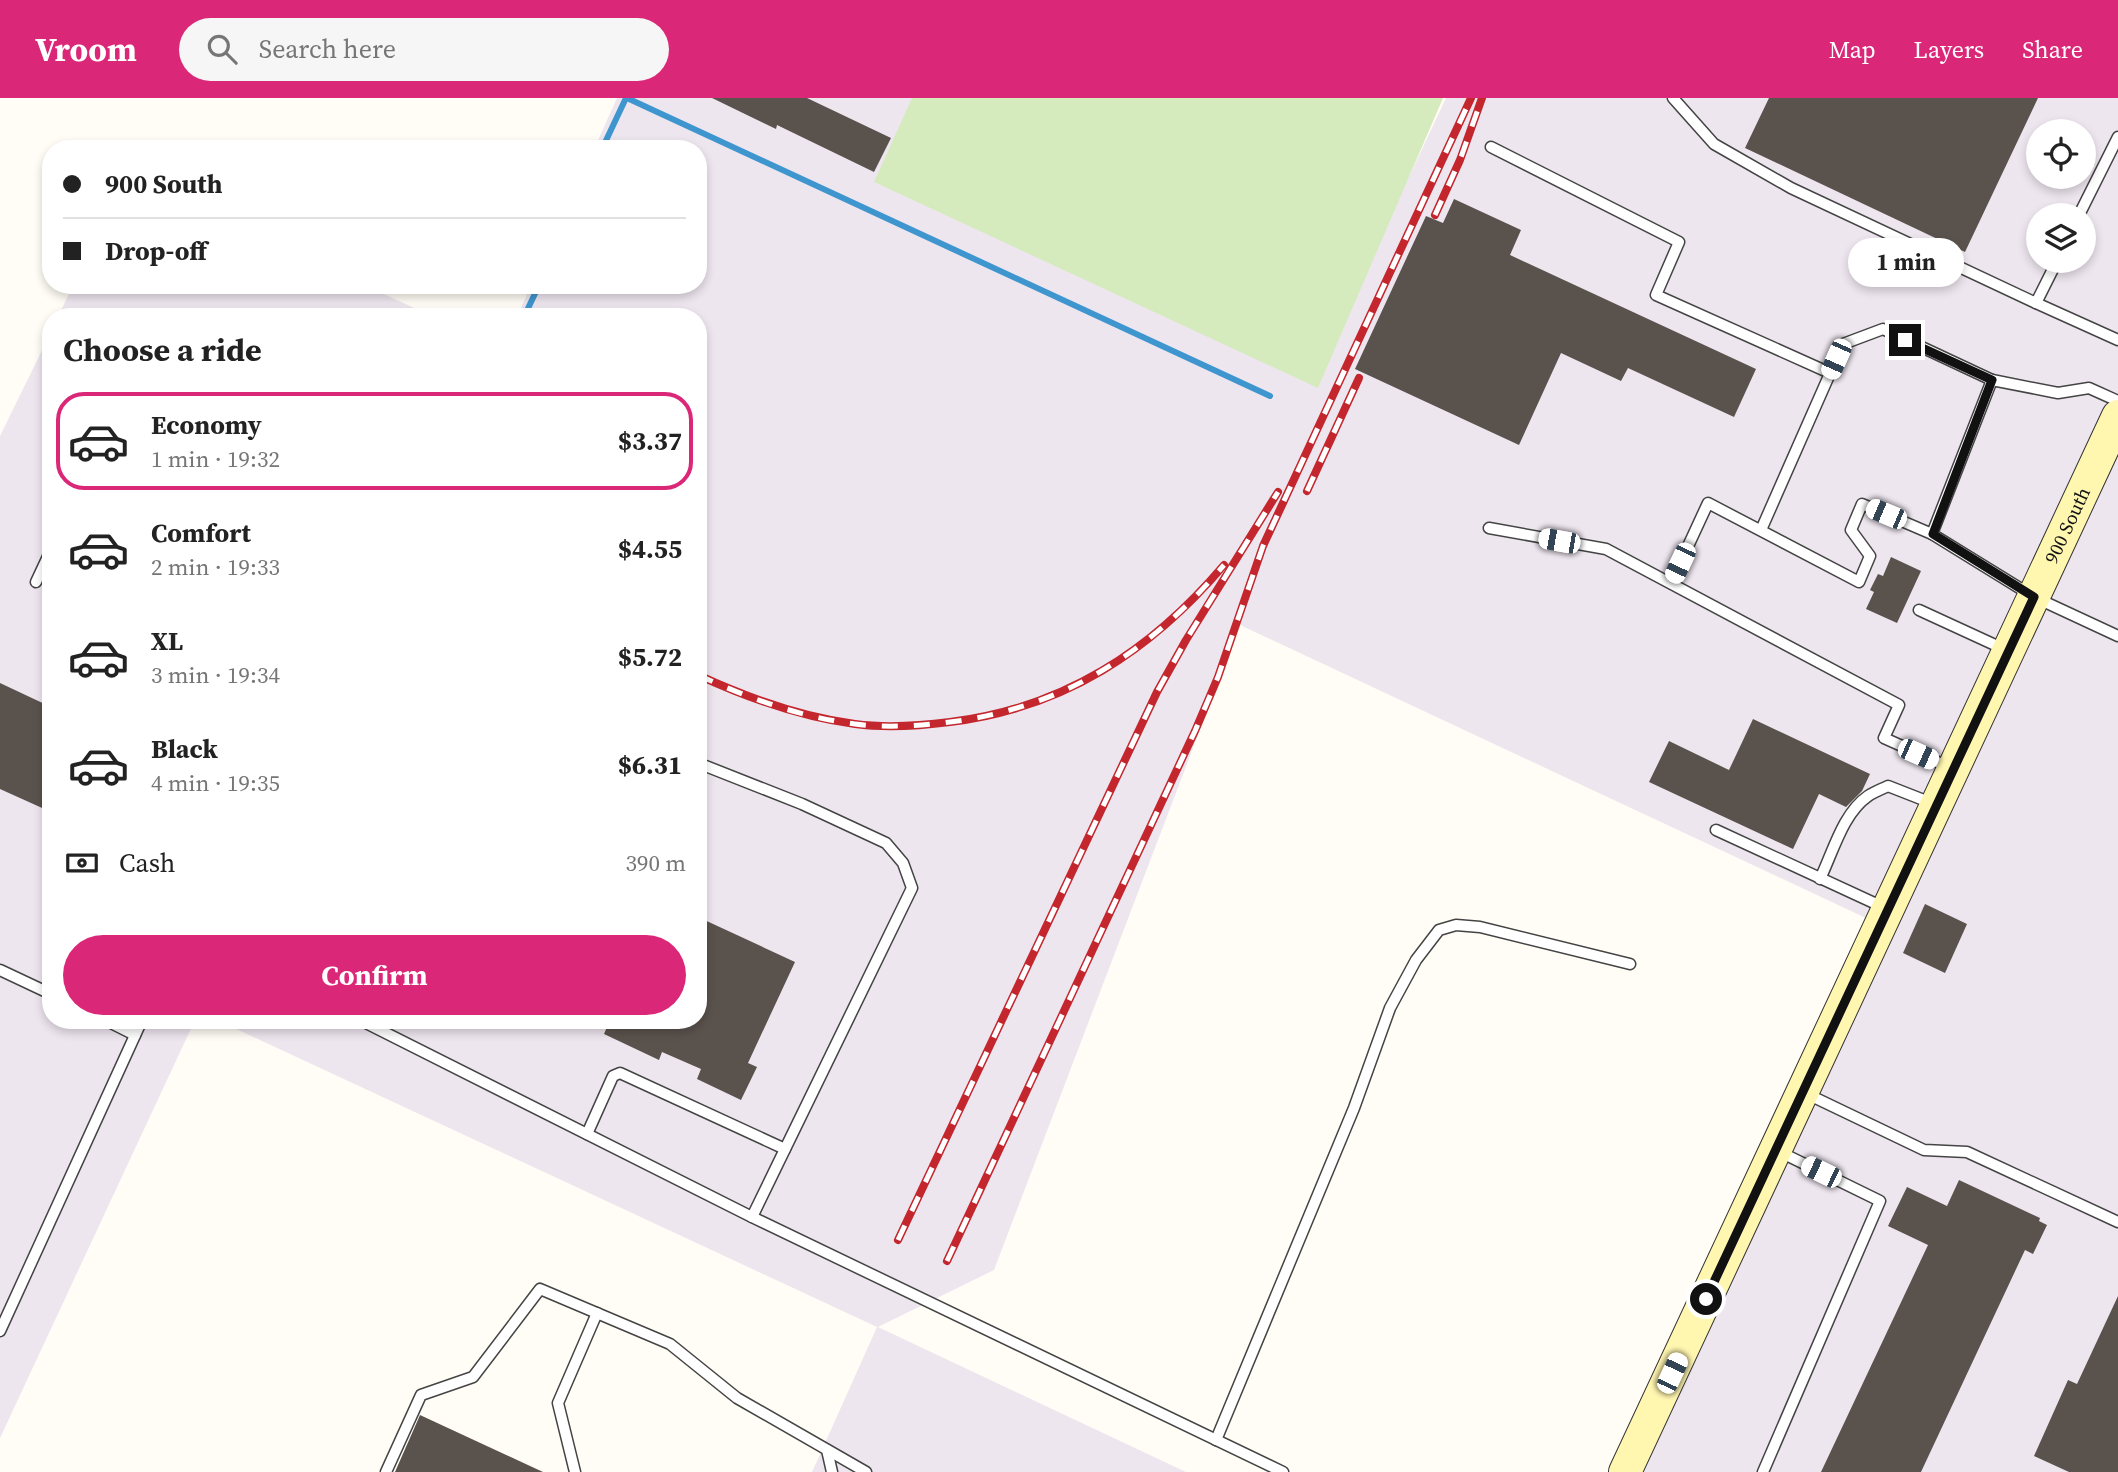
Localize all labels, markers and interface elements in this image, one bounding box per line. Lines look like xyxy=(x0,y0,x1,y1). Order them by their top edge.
search box xyxy=(179,18,669,81)
text: Vroom xyxy=(35,27,137,72)
icon: search xyxy=(203,30,241,68)
text: Search here xyxy=(259,31,396,67)
text: Map xyxy=(1829,33,1876,66)
text: Layers xyxy=(1914,33,1984,66)
text: Share xyxy=(2022,33,2083,66)
map controls xyxy=(2026,119,2096,273)
button: locate xyxy=(2026,119,2096,189)
text: 900 South xyxy=(105,166,223,202)
button: layers xyxy=(2026,203,2096,273)
text: Drop-off xyxy=(105,233,207,269)
callout: 1 min xyxy=(1847,238,1963,288)
text: 1 min xyxy=(1876,246,1936,278)
route end xyxy=(1889,324,1921,356)
text: Choose a ride xyxy=(63,328,262,372)
car xyxy=(1818,336,1855,382)
text: Economy xyxy=(151,407,262,443)
icon: car xyxy=(67,410,130,473)
text: $3.37 xyxy=(618,423,682,459)
text: 1 min · 19:32 xyxy=(151,443,280,475)
street label: 900 South xyxy=(2038,483,2096,568)
car xyxy=(1863,496,1910,532)
text: Comfort xyxy=(151,515,251,551)
icon: car xyxy=(67,518,130,581)
car xyxy=(1537,527,1582,555)
text: $4.55 xyxy=(618,531,682,567)
car xyxy=(1662,540,1699,586)
text: 2 min · 19:33 xyxy=(151,551,280,583)
text: XL xyxy=(151,623,183,659)
icon: car xyxy=(67,626,130,689)
text: $5.72 xyxy=(618,639,682,675)
text: 3 min · 19:34 xyxy=(151,659,280,691)
text: Black xyxy=(151,731,218,767)
icon: car xyxy=(67,734,130,797)
car xyxy=(1895,736,1942,772)
text: $6.31 xyxy=(618,747,682,783)
text: 4 min · 19:35 xyxy=(151,767,280,799)
icon: cash xyxy=(63,844,101,882)
text: Cash xyxy=(119,845,175,881)
text: 390 m xyxy=(625,847,686,879)
button: Confirm xyxy=(63,935,686,1015)
car xyxy=(1798,1153,1845,1191)
route start xyxy=(1690,1283,1722,1315)
car xyxy=(1654,1350,1691,1396)

